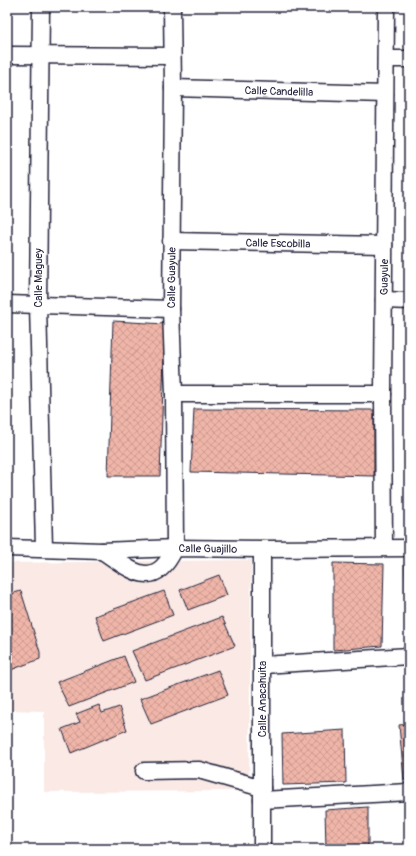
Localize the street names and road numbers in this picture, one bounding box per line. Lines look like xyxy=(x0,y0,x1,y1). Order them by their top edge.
street label: Calle Candelilla xyxy=(244,84,313,98)
street label: Calle Escobilla xyxy=(245,236,311,250)
street label: Calle Guayule xyxy=(165,246,178,308)
street label: Calle Maguey xyxy=(32,248,45,308)
street label: Guayule xyxy=(377,258,391,295)
street label: Calle Guajillo xyxy=(178,542,237,555)
street label: Calle Anacahuita xyxy=(256,661,269,737)

